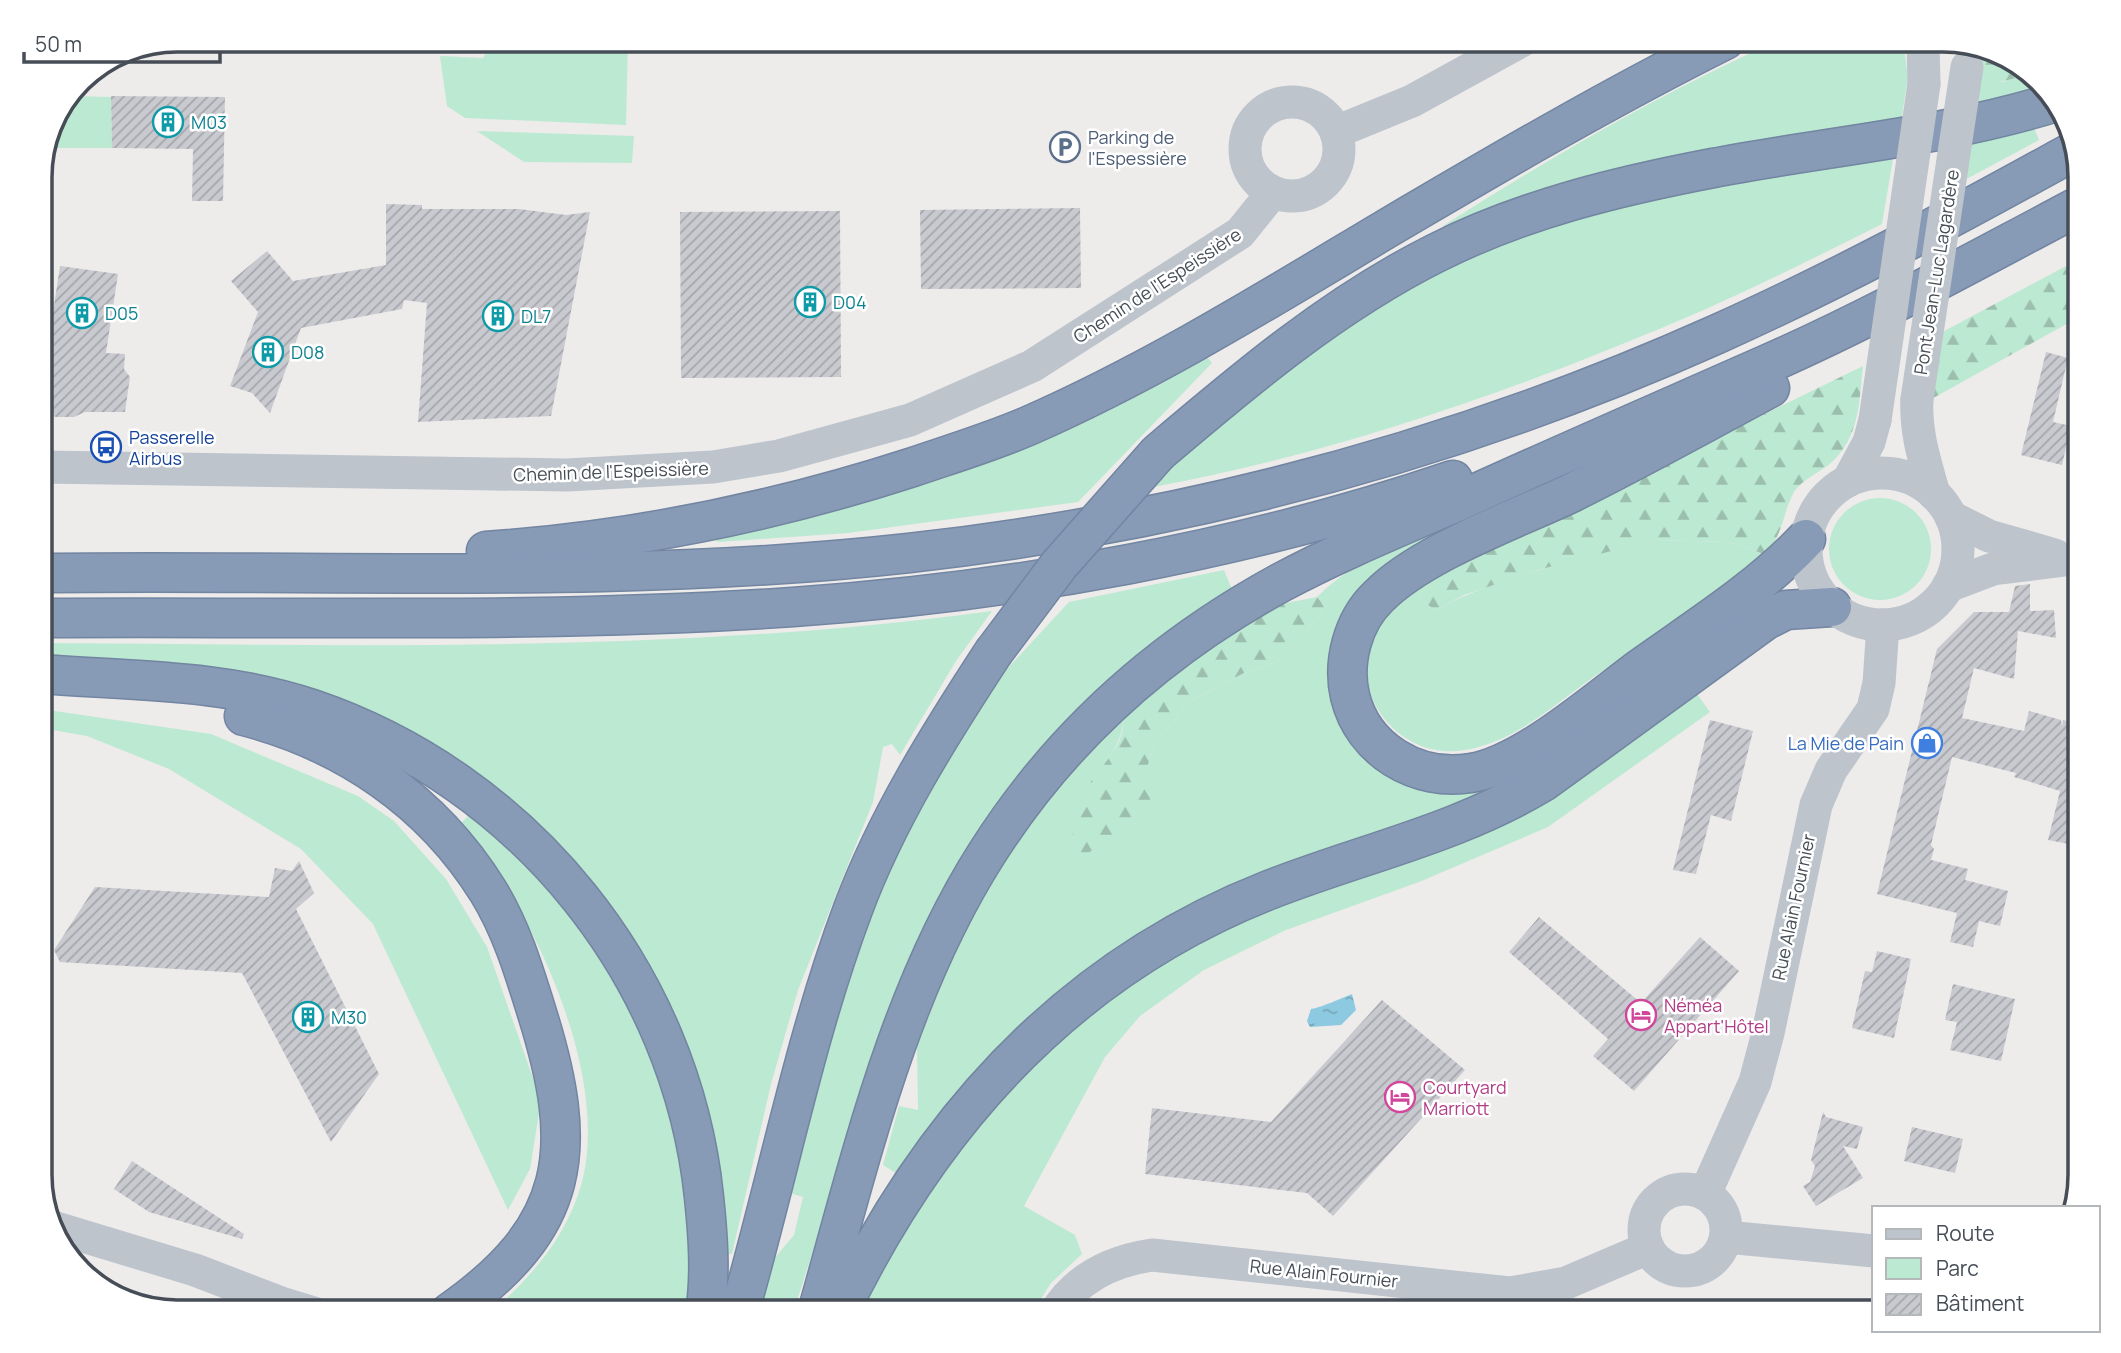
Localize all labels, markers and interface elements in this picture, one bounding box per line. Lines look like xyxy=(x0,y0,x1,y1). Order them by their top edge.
scale bar xyxy=(24,21,220,65)
text: 50 m xyxy=(35,30,82,58)
building icon: M03 xyxy=(151,105,185,139)
place label: M03 xyxy=(191,110,227,134)
place label: Parking de l'Espessière xyxy=(1088,125,1187,170)
parking icon: Parking de l'Espessière xyxy=(1048,130,1082,164)
street label: Pont Jean-Luc Lagardère xyxy=(1908,168,1964,376)
street label: Chemin de l'Espeissière xyxy=(1069,222,1245,348)
building icon: D04 xyxy=(793,285,827,319)
place label: D04 xyxy=(833,290,867,314)
building icon: D05 xyxy=(65,296,99,330)
building icon: DL7 xyxy=(481,299,515,333)
place label: D05 xyxy=(105,301,138,325)
place label: DL7 xyxy=(521,304,551,328)
building icon: D08 xyxy=(251,335,285,369)
place label: D08 xyxy=(291,340,325,364)
place label: Passerelle Airbus xyxy=(129,425,215,470)
bus stop icon: Passerelle Airbus xyxy=(89,430,123,464)
street label: Chemin de l'Espeissière xyxy=(513,456,709,486)
shop icon: La Mie de Pain xyxy=(1910,726,1944,760)
place label: La Mie de Pain xyxy=(1788,731,1904,755)
street label: Rue Alain Fournier xyxy=(1766,831,1820,982)
place label: Néméa Appart'Hôtel xyxy=(1664,993,1769,1038)
hotel icon: Néméa Appart'Hôtel xyxy=(1624,998,1658,1032)
building icon: M30 xyxy=(291,1000,325,1034)
place label: M30 xyxy=(331,1005,367,1029)
place label: Courtyard Marriott xyxy=(1423,1075,1507,1120)
hotel icon: Courtyard Marriott xyxy=(1383,1080,1417,1114)
legend xyxy=(1872,1206,2100,1332)
text: Route xyxy=(1936,1219,1994,1247)
street label: Rue Alain Fournier xyxy=(1249,1253,1400,1293)
text: Parc xyxy=(1936,1254,1979,1282)
text: Bâtiment xyxy=(1936,1289,2024,1317)

